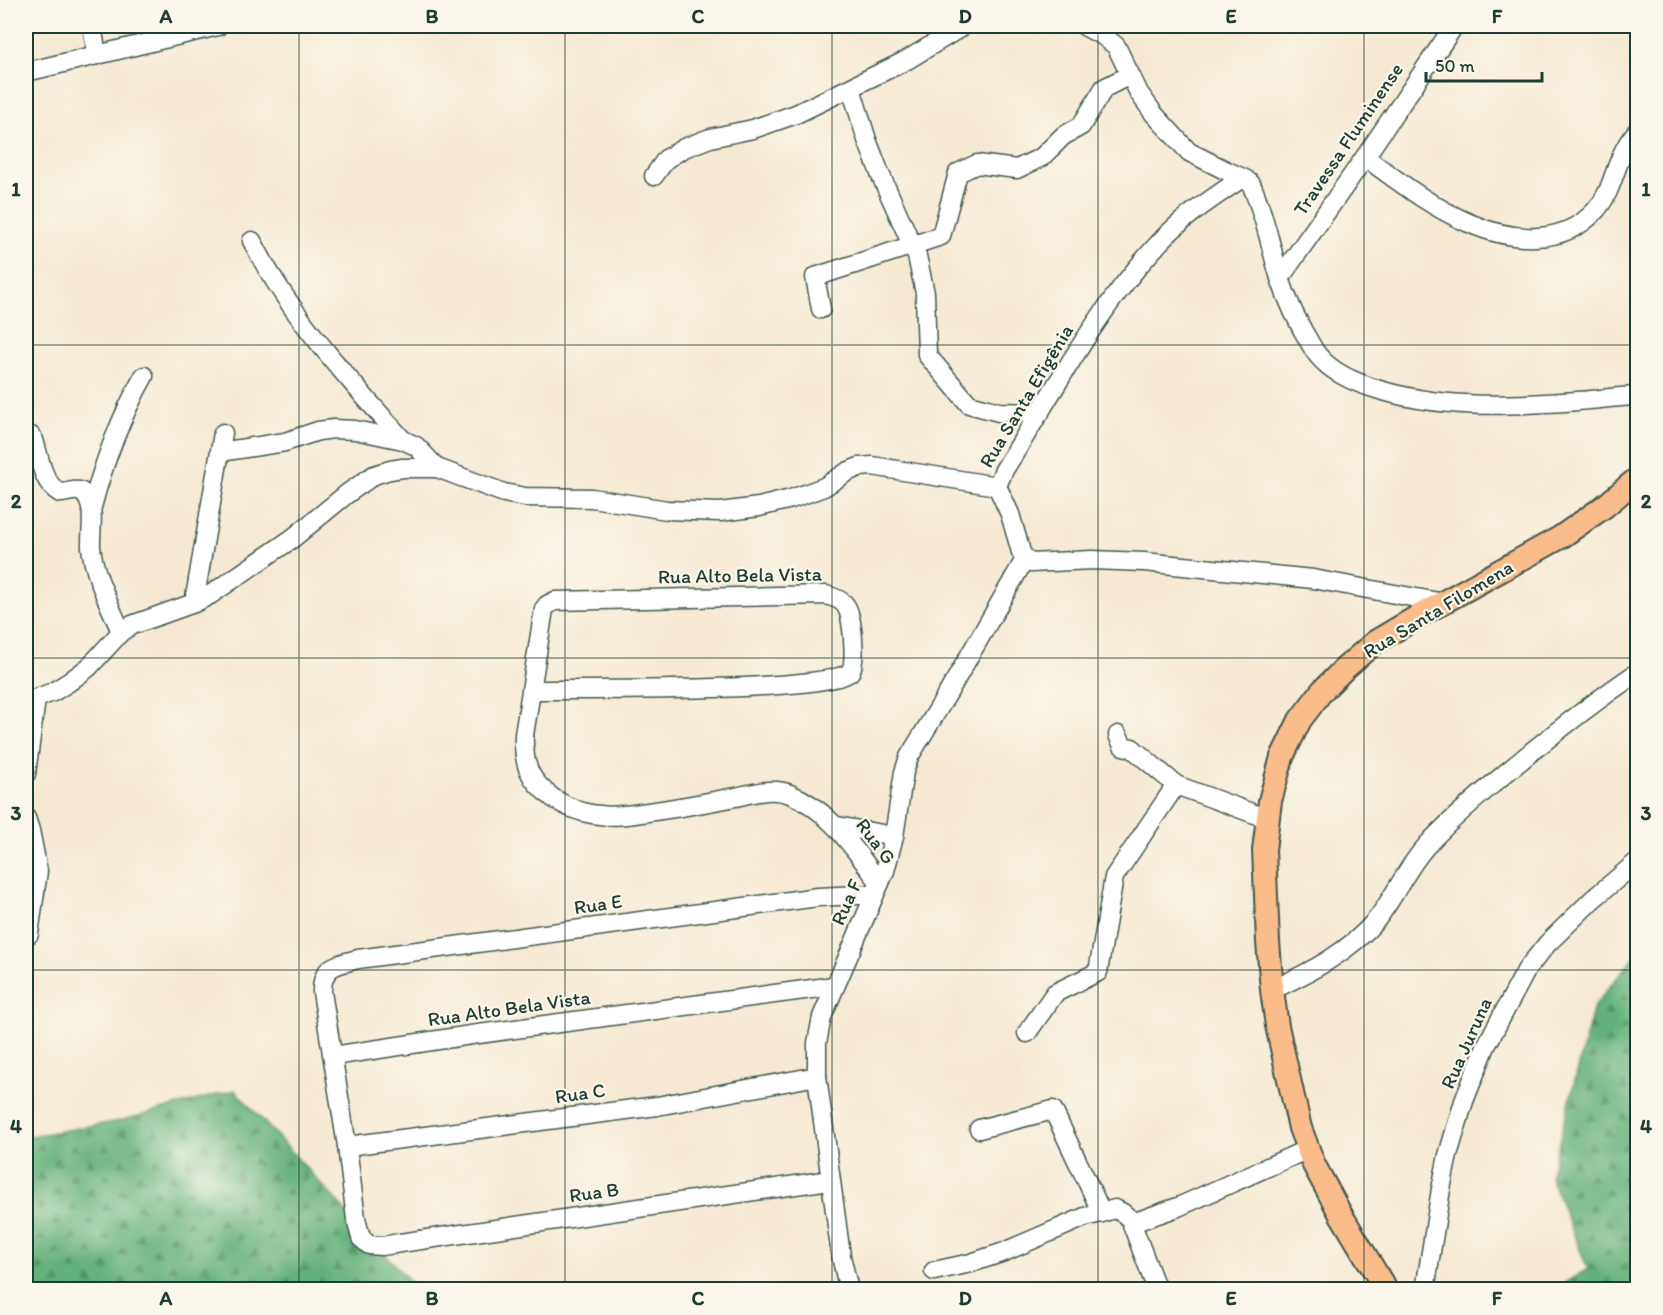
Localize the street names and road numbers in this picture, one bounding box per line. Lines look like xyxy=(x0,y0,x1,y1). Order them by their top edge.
street label: Travessa Fluminense xyxy=(1288,58,1408,220)
street label: Rua Santa Efigênia xyxy=(974,320,1078,472)
street label: Rua Santa Filomena xyxy=(1359,555,1517,663)
street label: Rua Alto Bela Vista xyxy=(658,562,823,588)
street label: Rua G xyxy=(851,813,901,869)
street label: Rua F xyxy=(825,875,867,929)
street label: Rua E xyxy=(572,889,624,919)
street label: Rua Alto Bela Vista xyxy=(426,985,593,1031)
street label: Rua Juruna xyxy=(1435,994,1497,1092)
street label: Rua C xyxy=(553,1078,607,1108)
street label: Rua B xyxy=(568,1177,620,1207)

